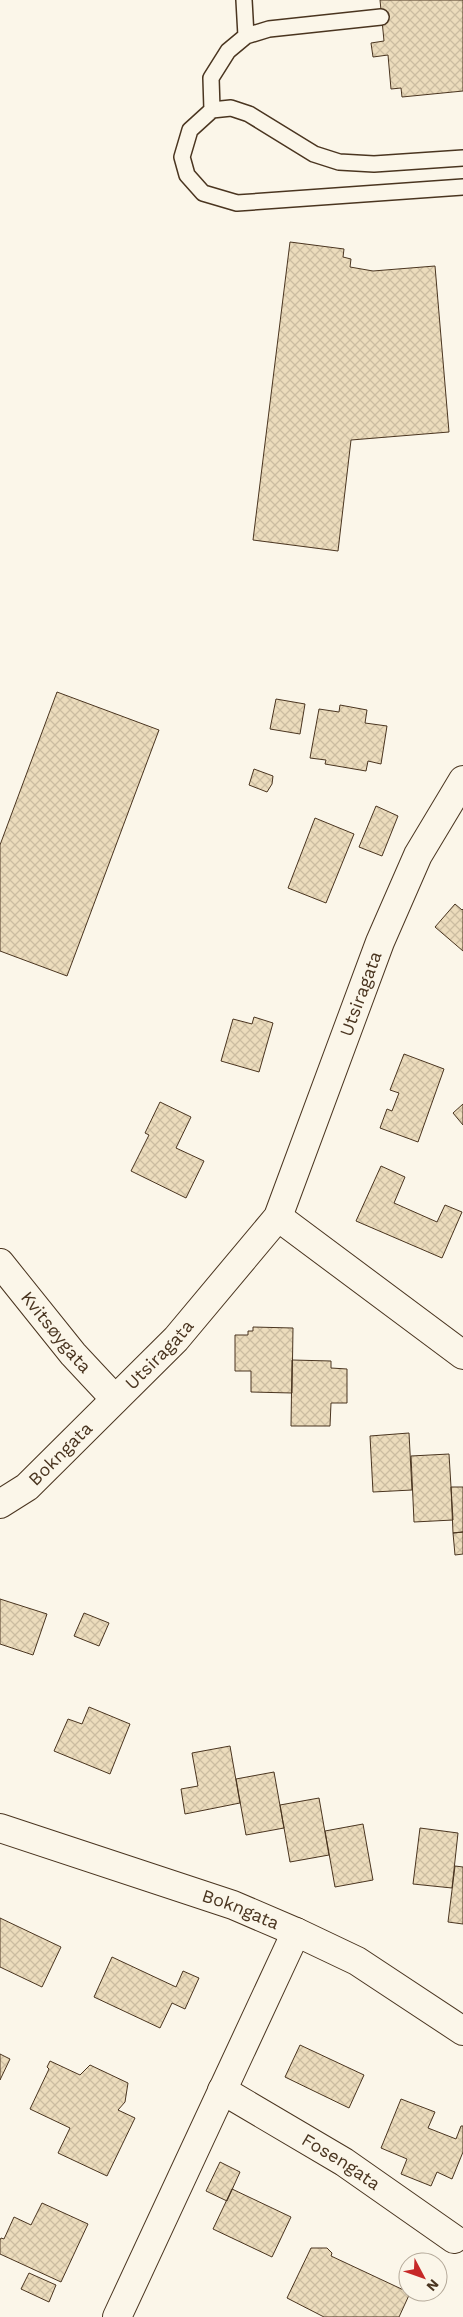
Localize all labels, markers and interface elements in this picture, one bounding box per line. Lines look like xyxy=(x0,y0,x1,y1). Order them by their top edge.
street label: Utsiragata xyxy=(335,948,386,1039)
street label: Kvitsøygata xyxy=(17,1287,96,1377)
street label: Utsiragata xyxy=(120,1315,198,1394)
street label: Bokngata xyxy=(24,1417,96,1489)
street label: Bokngata xyxy=(200,1885,283,1934)
street label: Fosengata xyxy=(298,2129,385,2194)
north arrow xyxy=(398,2252,448,2302)
text: N xyxy=(423,2276,442,2295)

